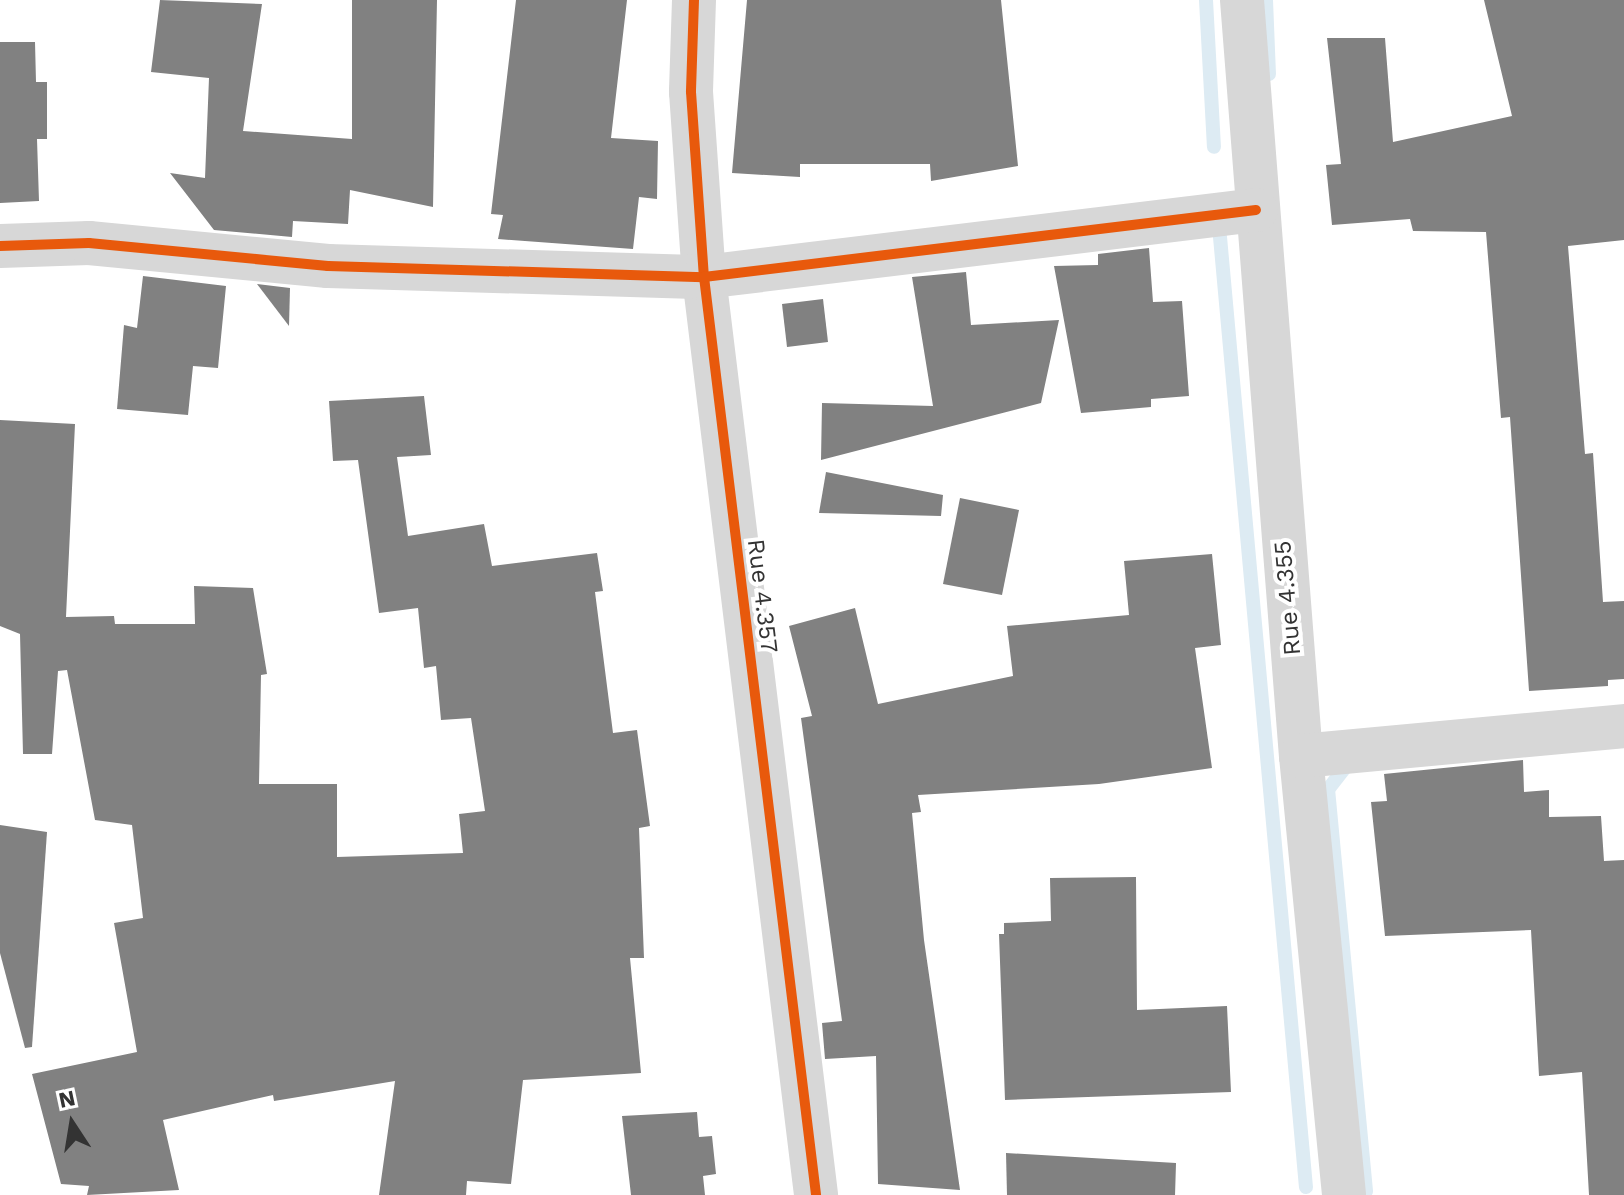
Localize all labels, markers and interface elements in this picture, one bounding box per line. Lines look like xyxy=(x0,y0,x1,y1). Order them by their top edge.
street label: Rue 4.357 xyxy=(741,537,783,655)
street label: Rue 4.355 xyxy=(1269,539,1307,657)
north arrow xyxy=(32,1083,112,1163)
text: N xyxy=(56,1085,77,1113)

